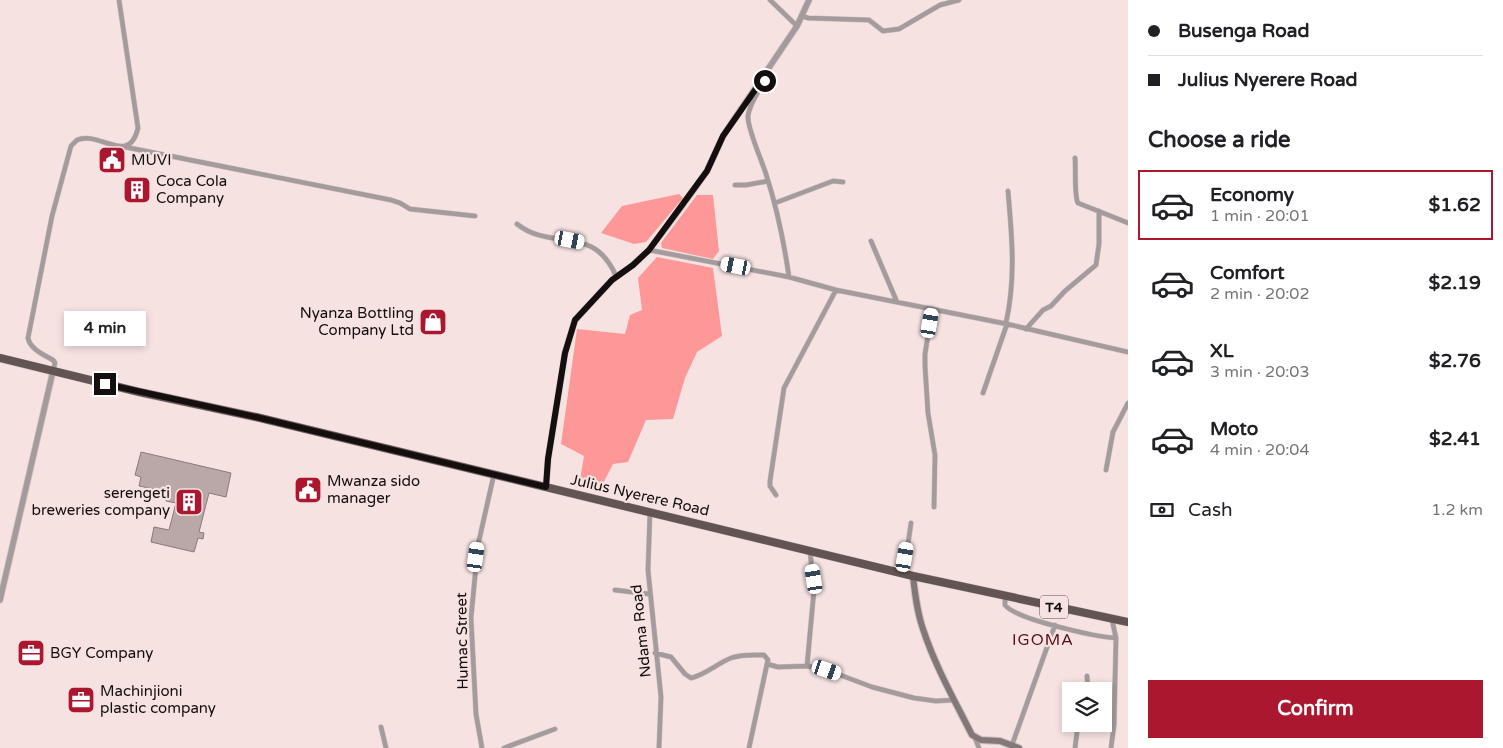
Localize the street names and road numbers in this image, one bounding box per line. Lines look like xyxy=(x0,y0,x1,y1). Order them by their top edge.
street label: Julius Nyerere Road xyxy=(569,470,711,520)
street label: Ndama Road xyxy=(627,584,655,678)
street label: Humac Street xyxy=(452,592,472,690)
road number: T4 xyxy=(1040,596,1068,618)

